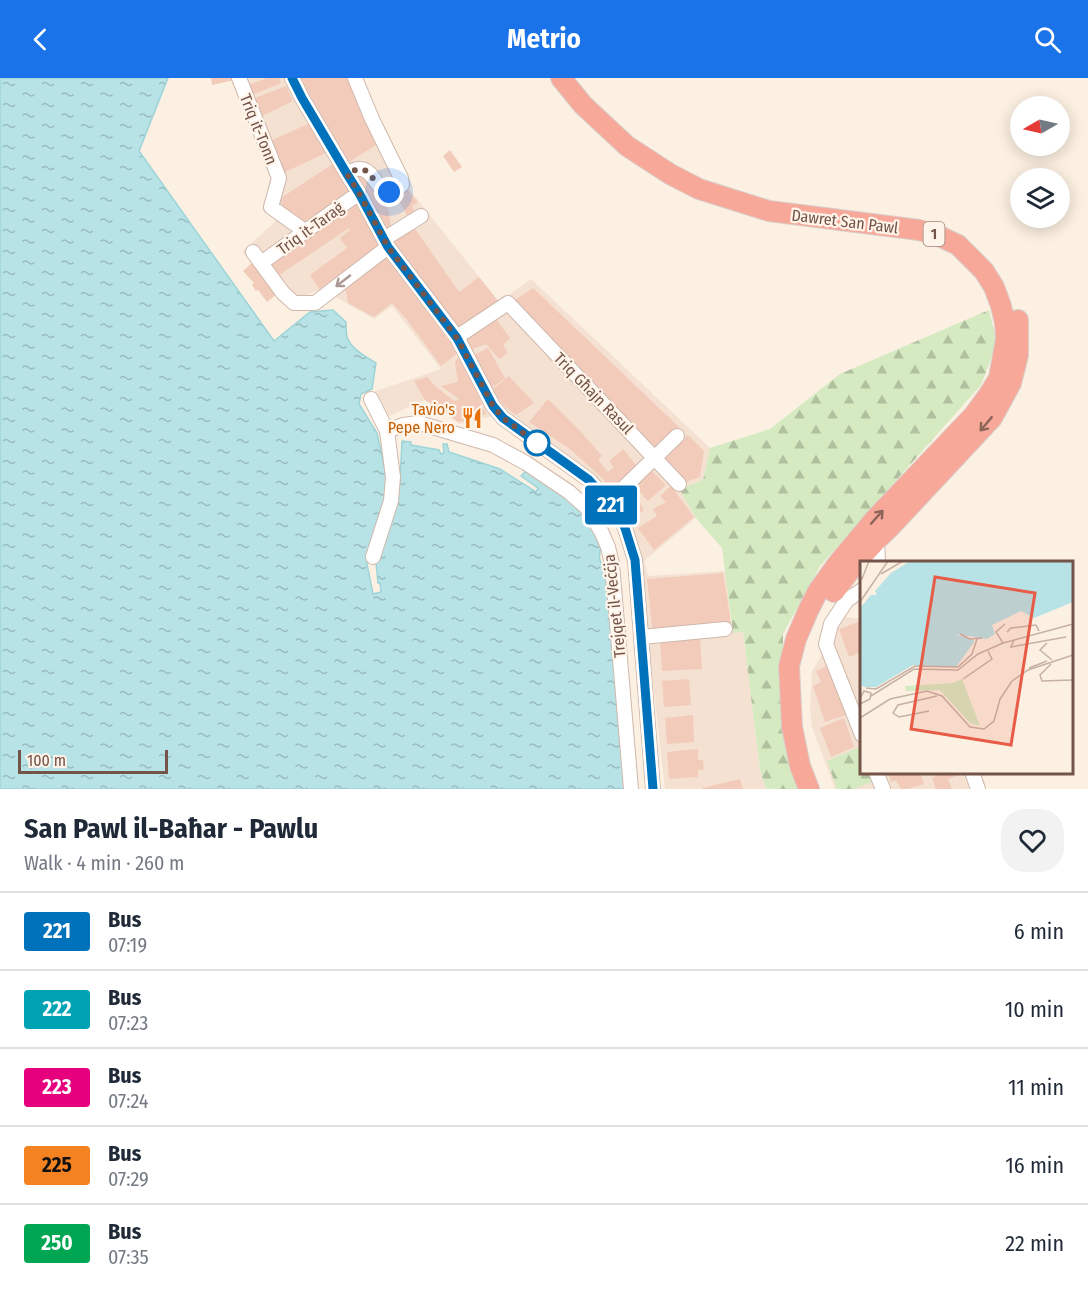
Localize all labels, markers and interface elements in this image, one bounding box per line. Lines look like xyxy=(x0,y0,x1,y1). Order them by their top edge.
icon: back xyxy=(24,23,57,56)
text: Metrio xyxy=(507,23,581,55)
icon: search xyxy=(1031,23,1064,56)
street label: Triq it-Tonn xyxy=(236,91,281,167)
north arrow xyxy=(1010,96,1070,156)
map controls xyxy=(1010,96,1070,228)
button: layers xyxy=(1010,168,1070,228)
your location xyxy=(374,177,404,207)
street label: Triq it-Taraġ xyxy=(273,198,348,259)
street label: Dawret San Pawl xyxy=(790,206,899,237)
road number: 1 xyxy=(924,222,944,246)
one-way arrow xyxy=(336,275,352,288)
street label: Triq Għajn Rasul xyxy=(550,349,637,438)
place label: Tavio's Pepe Nero xyxy=(388,400,455,437)
restaurant icon: Tavio's Pepe Nero xyxy=(460,406,484,430)
one-way arrow xyxy=(979,416,992,432)
unlabelled marker xyxy=(524,430,550,456)
line badge: 221 xyxy=(576,486,646,524)
text: 221 xyxy=(597,492,625,518)
one-way arrow xyxy=(870,510,884,525)
street label: Trejqet il-Veċċja xyxy=(600,553,629,659)
inset map xyxy=(860,561,1073,774)
scale bar xyxy=(18,747,168,774)
text: 100 m xyxy=(27,751,66,770)
button: heart xyxy=(1001,809,1064,872)
text: San Pawl il-Baħar - Pawlu xyxy=(24,812,318,845)
text: Walk · 4 min · 260 m xyxy=(24,851,184,875)
text: Bus xyxy=(108,906,141,933)
text: 221 xyxy=(43,918,71,944)
text: 6 min xyxy=(1014,918,1064,945)
text: 07:19 xyxy=(108,933,147,957)
text: Bus xyxy=(108,984,141,1011)
text: 222 xyxy=(42,996,72,1022)
text: 10 min xyxy=(1005,996,1064,1023)
text: 07:23 xyxy=(108,1011,148,1035)
text: Bus xyxy=(108,1062,141,1089)
text: 223 xyxy=(42,1074,72,1100)
text: 11 min xyxy=(1008,1074,1064,1101)
text: 07:24 xyxy=(108,1089,149,1113)
text: Bus xyxy=(108,1140,141,1167)
text: 225 xyxy=(42,1152,72,1178)
text: 16 min xyxy=(1005,1152,1064,1179)
text: 07:29 xyxy=(108,1167,149,1191)
text: Bus xyxy=(108,1218,141,1245)
text: 250 xyxy=(41,1230,73,1256)
text: 22 min xyxy=(1005,1230,1064,1257)
text: 07:35 xyxy=(108,1245,149,1269)

